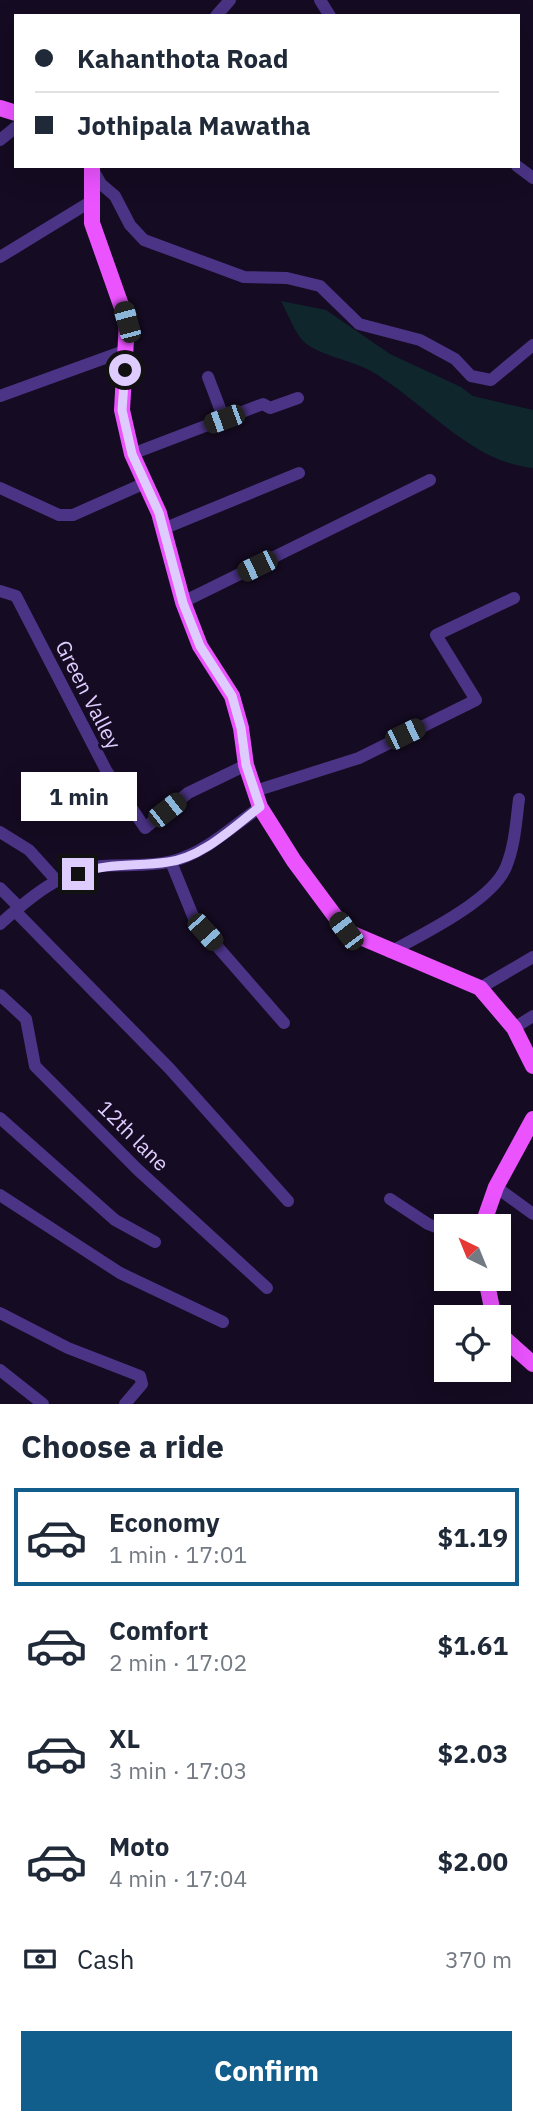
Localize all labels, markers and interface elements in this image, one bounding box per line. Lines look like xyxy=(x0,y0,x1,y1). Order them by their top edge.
text: Kahanthota Road xyxy=(77,41,289,75)
text: Jothipala Mawatha xyxy=(77,108,311,142)
car xyxy=(112,299,143,345)
route start xyxy=(109,354,141,386)
car xyxy=(201,402,248,436)
car xyxy=(234,547,281,585)
street label: Green Valley xyxy=(49,635,129,754)
car xyxy=(382,715,429,753)
callout: 1 min xyxy=(20,772,136,822)
text: 1 min xyxy=(49,781,109,811)
car xyxy=(144,789,191,831)
route end xyxy=(62,858,94,890)
car xyxy=(325,908,368,954)
car xyxy=(184,909,227,955)
street label: 12th lane xyxy=(92,1094,175,1177)
north arrow xyxy=(434,1214,511,1292)
map controls xyxy=(434,1214,511,1382)
button: locate xyxy=(434,1305,511,1382)
text: Choose a ride xyxy=(21,1425,224,1467)
text: Economy xyxy=(109,1505,220,1539)
icon: car xyxy=(25,1506,88,1569)
text: $1.19 xyxy=(438,1520,508,1554)
text: 1 min · 17:01 xyxy=(109,1539,247,1569)
text: Comfort xyxy=(109,1613,208,1647)
icon: car xyxy=(25,1614,88,1677)
text: $1.61 xyxy=(438,1628,508,1662)
text: 2 min · 17:02 xyxy=(109,1647,247,1677)
text: XL xyxy=(109,1721,140,1755)
icon: car xyxy=(25,1722,88,1785)
text: $2.03 xyxy=(438,1736,508,1770)
text: 3 min · 17:03 xyxy=(109,1755,247,1785)
text: Moto xyxy=(109,1829,169,1863)
icon: car xyxy=(25,1830,88,1893)
text: $2.00 xyxy=(438,1844,508,1878)
text: 4 min · 17:04 xyxy=(109,1863,247,1893)
icon: cash xyxy=(21,1940,59,1978)
text: Cash xyxy=(77,1942,134,1976)
text: 370 m xyxy=(445,1944,512,1974)
button: Confirm xyxy=(21,2031,512,2111)

